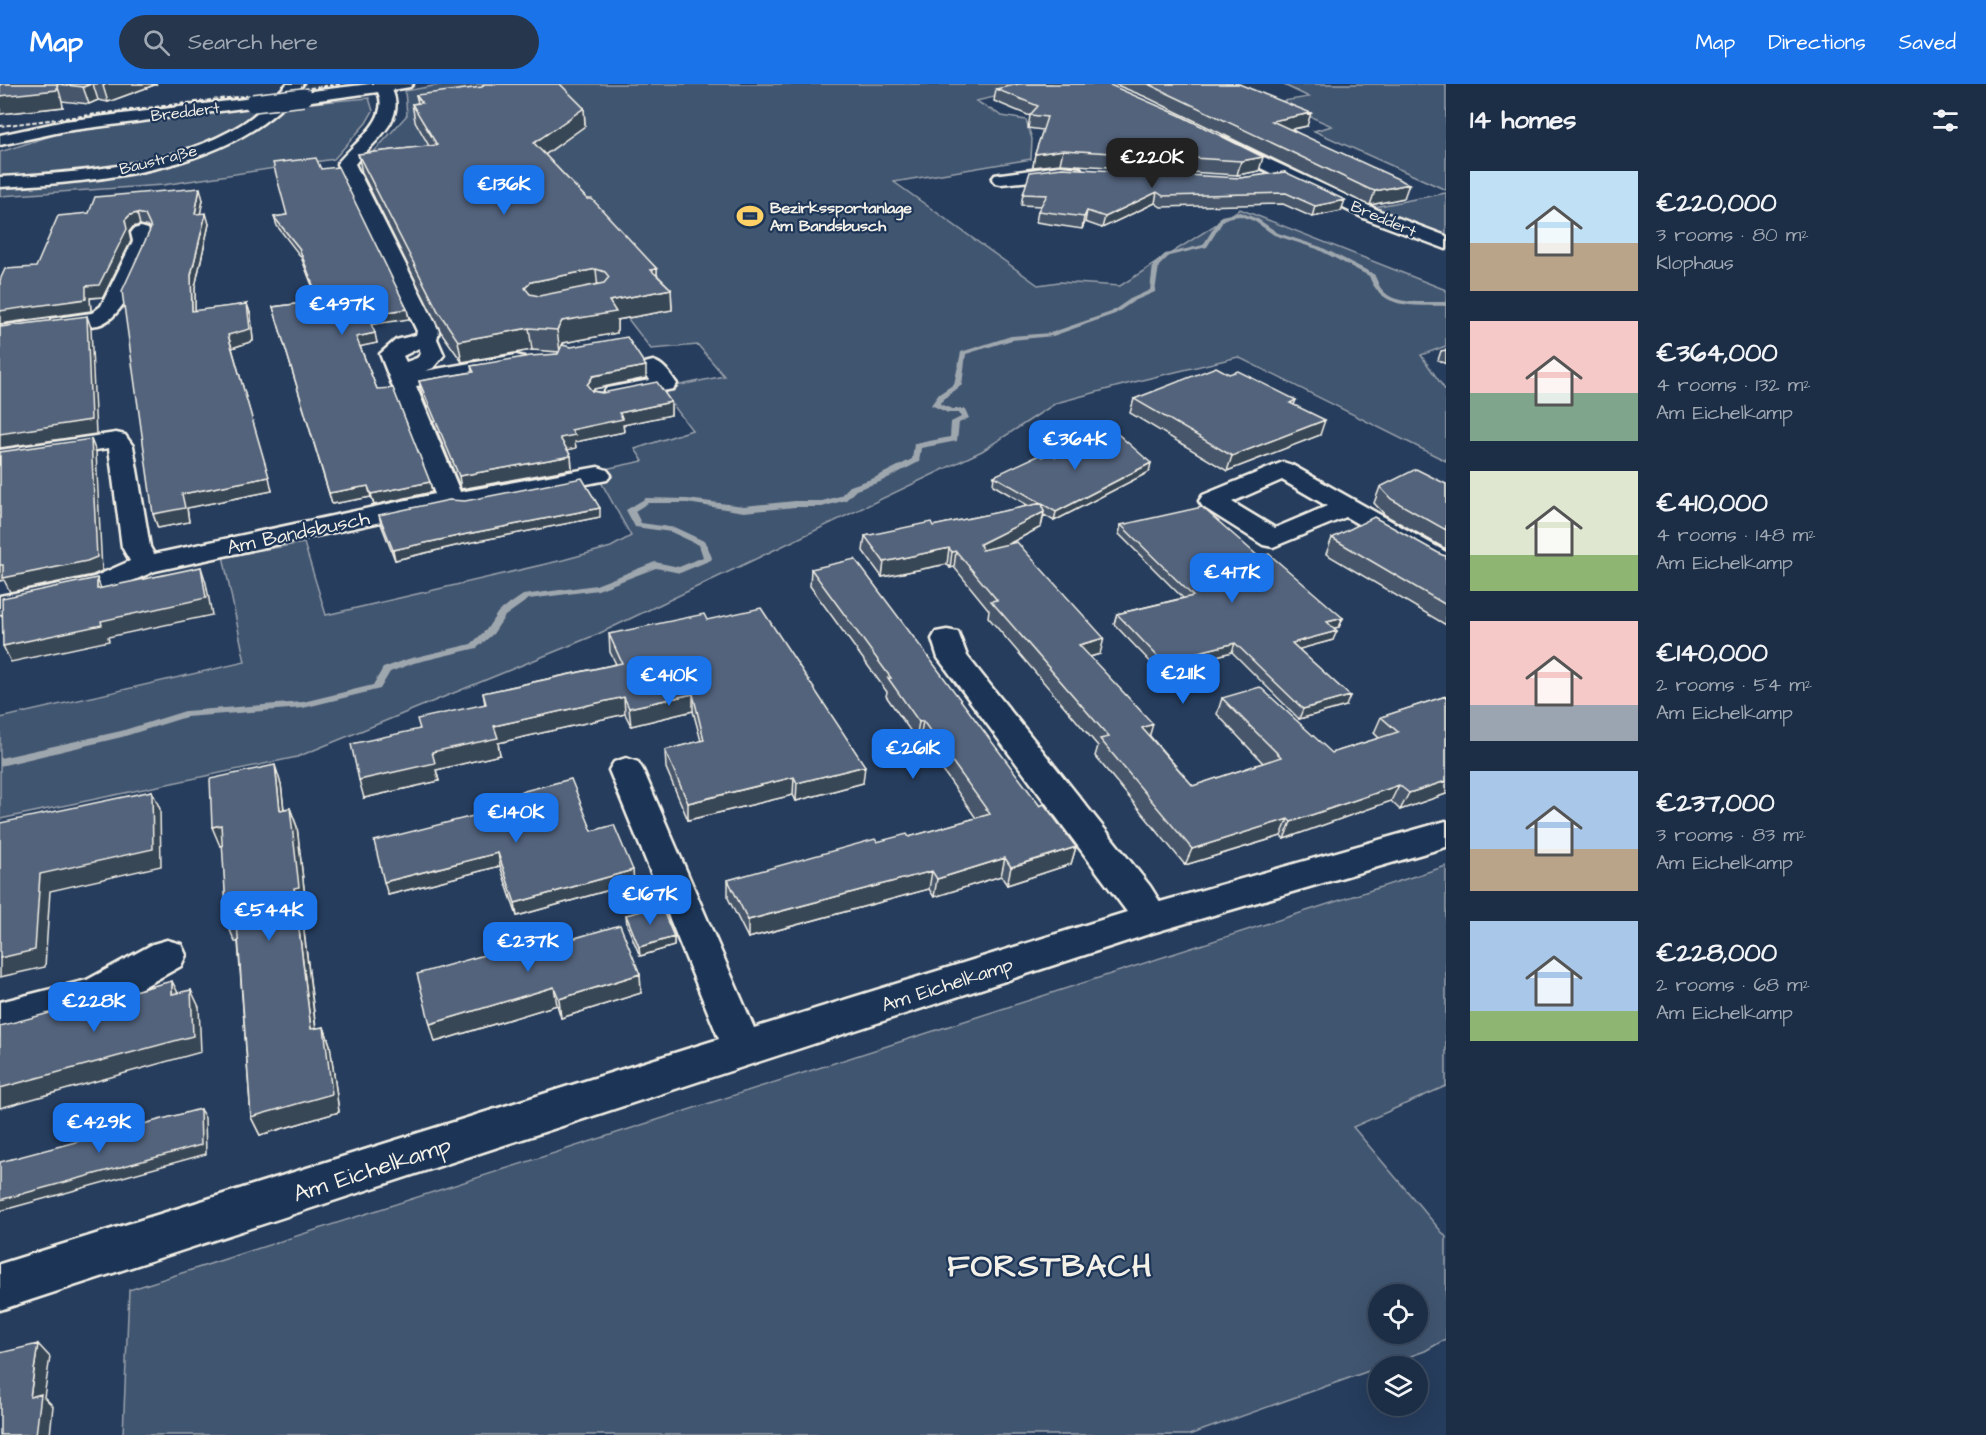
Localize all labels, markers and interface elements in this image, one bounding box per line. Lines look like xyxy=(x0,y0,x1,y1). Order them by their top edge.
search box xyxy=(119,15,539,69)
text: Map xyxy=(30,23,83,62)
icon: search xyxy=(140,26,173,59)
text: Search here xyxy=(188,27,318,58)
text: Map xyxy=(1695,28,1735,57)
text: Directions xyxy=(1768,28,1866,57)
text: Saved xyxy=(1899,28,1956,57)
street label: Breddert xyxy=(149,97,221,127)
text: 14 homes xyxy=(1470,102,1576,138)
icon: filters xyxy=(1929,104,1962,137)
pin: €220K xyxy=(1110,138,1194,189)
street label: Baustraße xyxy=(117,140,200,180)
text: €220K xyxy=(1120,143,1184,171)
pin: €136K xyxy=(462,165,546,216)
text: €136K xyxy=(477,170,531,198)
text: €220,000 xyxy=(1656,185,1777,221)
street label: Breddert xyxy=(1347,195,1420,243)
icon: home xyxy=(1518,195,1590,267)
place label: Bezirkssportanlage Am Bandsbusch xyxy=(770,197,912,237)
sports icon: Bezirkssportanlage Am Bandsbusch xyxy=(735,201,765,231)
text: 3 rooms · 80 m² xyxy=(1656,221,1809,249)
text: Klophaus xyxy=(1656,249,1734,277)
pin: €497K xyxy=(300,285,384,336)
text: €497K xyxy=(309,290,375,318)
text: €364,000 xyxy=(1656,335,1778,371)
icon: home xyxy=(1518,345,1590,417)
text: 4 rooms · 132 m² xyxy=(1656,371,1811,399)
text: Am Eichelkamp xyxy=(1656,399,1793,427)
pin: €364K xyxy=(1033,420,1117,471)
text: €364K xyxy=(1043,425,1107,453)
text: €410,000 xyxy=(1656,485,1768,521)
icon: home xyxy=(1518,495,1590,567)
street label: Am Bandsbusch xyxy=(224,504,372,562)
text: 4 rooms · 148 m² xyxy=(1656,521,1816,549)
text: Am Eichelkamp xyxy=(1656,549,1793,577)
pin: €417K xyxy=(1190,553,1274,604)
text: €417K xyxy=(1204,558,1260,586)
text: €140,000 xyxy=(1656,635,1768,671)
icon: home xyxy=(1518,645,1590,717)
pin: €211K xyxy=(1141,654,1225,705)
pin: €410K xyxy=(627,656,711,707)
text: €211K xyxy=(1161,659,1205,687)
text: €410K xyxy=(641,661,697,689)
text: 2 rooms · 54 m² xyxy=(1656,671,1812,699)
text: Am Eichelkamp xyxy=(1656,699,1793,727)
pin: €261K xyxy=(871,729,955,780)
text: €261K xyxy=(886,734,940,762)
text: €237,000 xyxy=(1656,785,1775,821)
pin: €140K xyxy=(474,793,558,844)
icon: home xyxy=(1518,795,1590,867)
text: €140K xyxy=(488,798,544,826)
text: 3 rooms · 83 m² xyxy=(1656,821,1806,849)
text: Am Eichelkamp xyxy=(1656,849,1793,877)
pin: €167K xyxy=(608,875,692,926)
text: €167K xyxy=(622,880,678,908)
pin: €544K xyxy=(227,891,311,942)
text: €544K xyxy=(234,896,304,924)
pin: €237K xyxy=(486,922,570,973)
text: €237K xyxy=(497,927,559,955)
text: €228,000 xyxy=(1656,935,1777,971)
icon: home xyxy=(1518,945,1590,1017)
street label: Am Eichelkamp xyxy=(878,950,1017,1019)
text: 2 rooms · 68 m² xyxy=(1656,971,1810,999)
pin: €228K xyxy=(52,982,136,1033)
text: €228K xyxy=(62,987,126,1015)
text: Am Eichelkamp xyxy=(1656,999,1793,1027)
pin: €429K xyxy=(57,1103,141,1154)
text: €429K xyxy=(67,1108,131,1136)
street label: Am Eichelkamp xyxy=(289,1128,456,1212)
district label: FORSTBACH xyxy=(947,1244,1153,1289)
map controls xyxy=(1368,1284,1428,1416)
button: locate xyxy=(1368,1284,1428,1344)
button: layers xyxy=(1368,1356,1428,1416)

